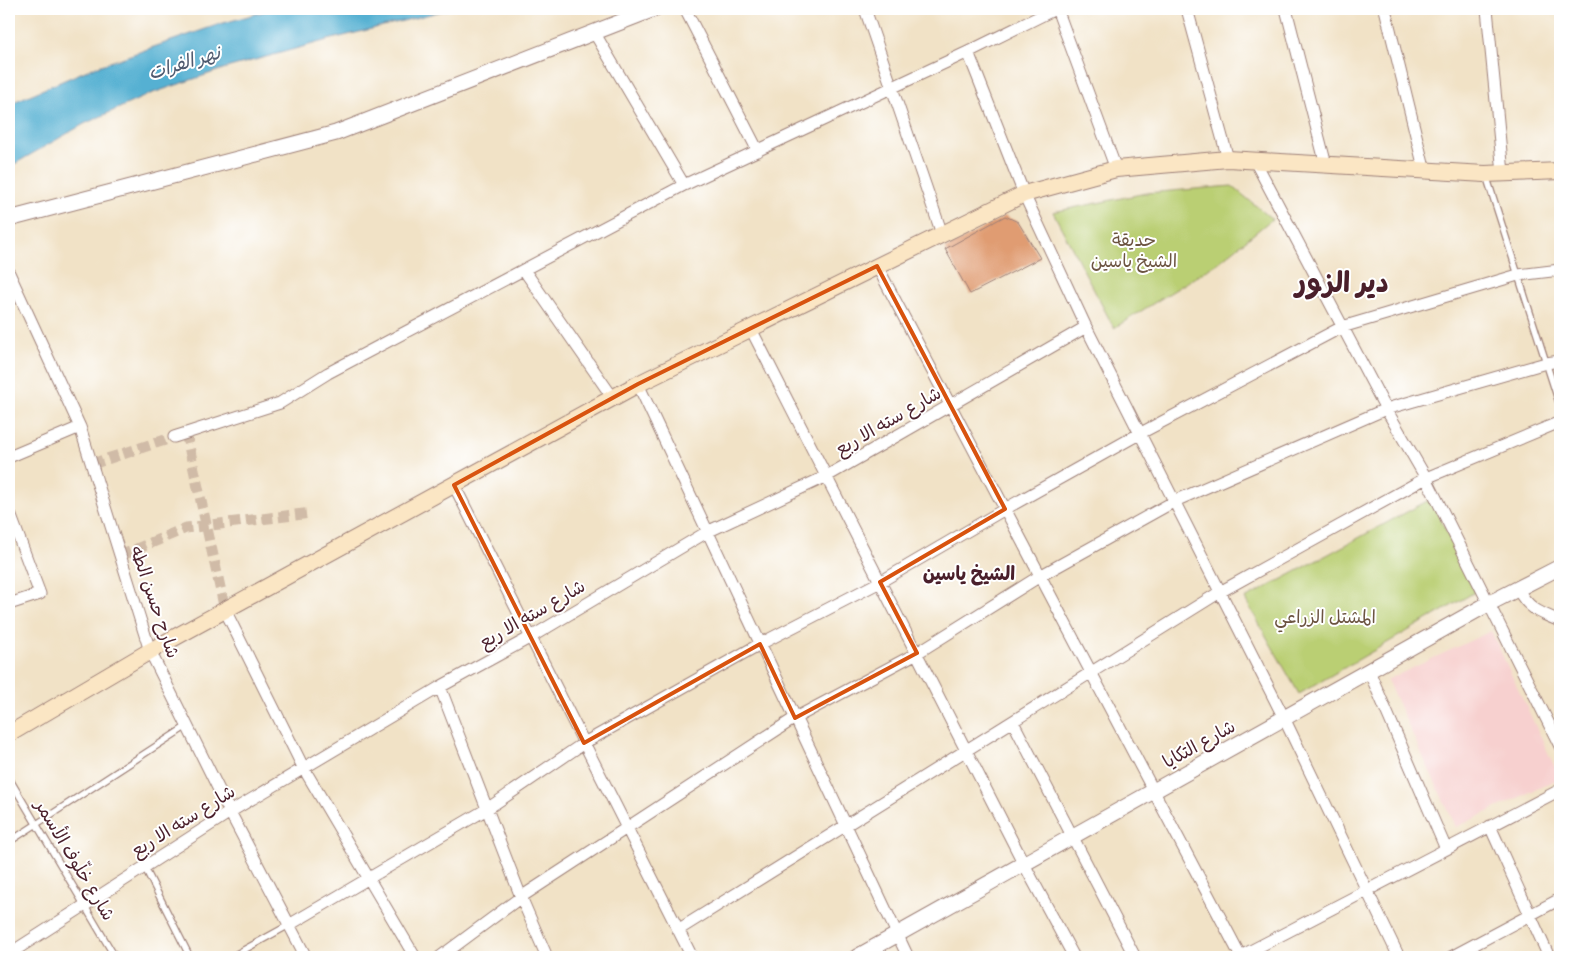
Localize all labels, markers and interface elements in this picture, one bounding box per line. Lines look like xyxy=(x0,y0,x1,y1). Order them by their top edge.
water label: نهر الفرات xyxy=(145,41,226,89)
park label: حديقة الشيخ ياسين xyxy=(1091,230,1177,276)
district label: دير الزور xyxy=(1292,267,1389,307)
street label: شارع سته الا ربع xyxy=(832,383,947,464)
street label: شارح حسن الطه xyxy=(122,543,184,662)
district label: الشيخ ياسين xyxy=(923,563,1015,590)
street label: شارع سته الا ربع xyxy=(476,576,591,657)
park label: المشتل الزراعي xyxy=(1274,607,1376,633)
street label: شارع التكايا xyxy=(1159,716,1241,776)
street label: شارع سته الا ربع xyxy=(127,781,241,865)
street label: شارع خلّوف الأسمر xyxy=(26,793,122,926)

